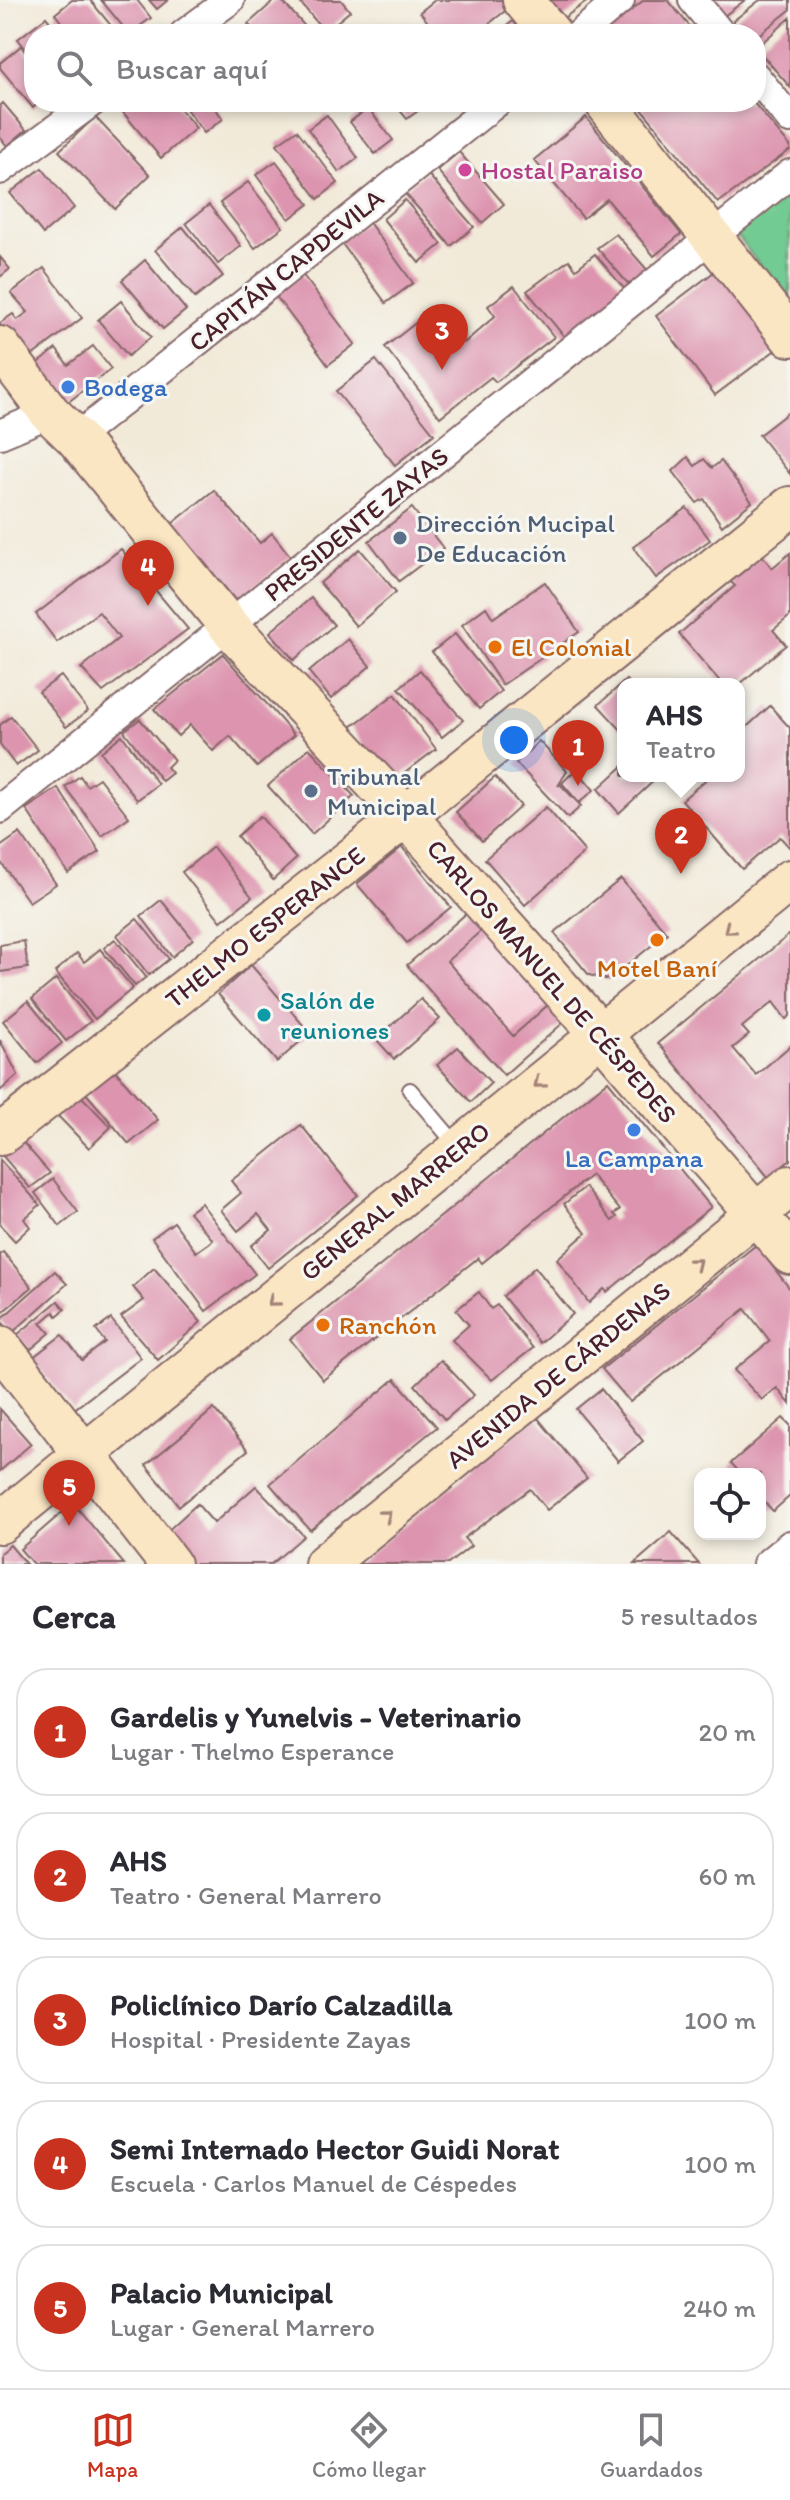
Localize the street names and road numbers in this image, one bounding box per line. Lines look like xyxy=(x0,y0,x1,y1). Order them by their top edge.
street label: CAPITÁN CAPDEVILA xyxy=(182,181,390,358)
street label: PRESIDENTE ZAYAS xyxy=(257,440,455,608)
street label: CARLOS MANUEL DE CÉSPEDES xyxy=(420,832,684,1130)
street label: THELMO ESPERANCE xyxy=(159,839,371,1015)
street label: GENERAL MARRERO xyxy=(294,1115,496,1287)
street label: AVENIDA DE CÁRDENAS xyxy=(439,1274,677,1476)

